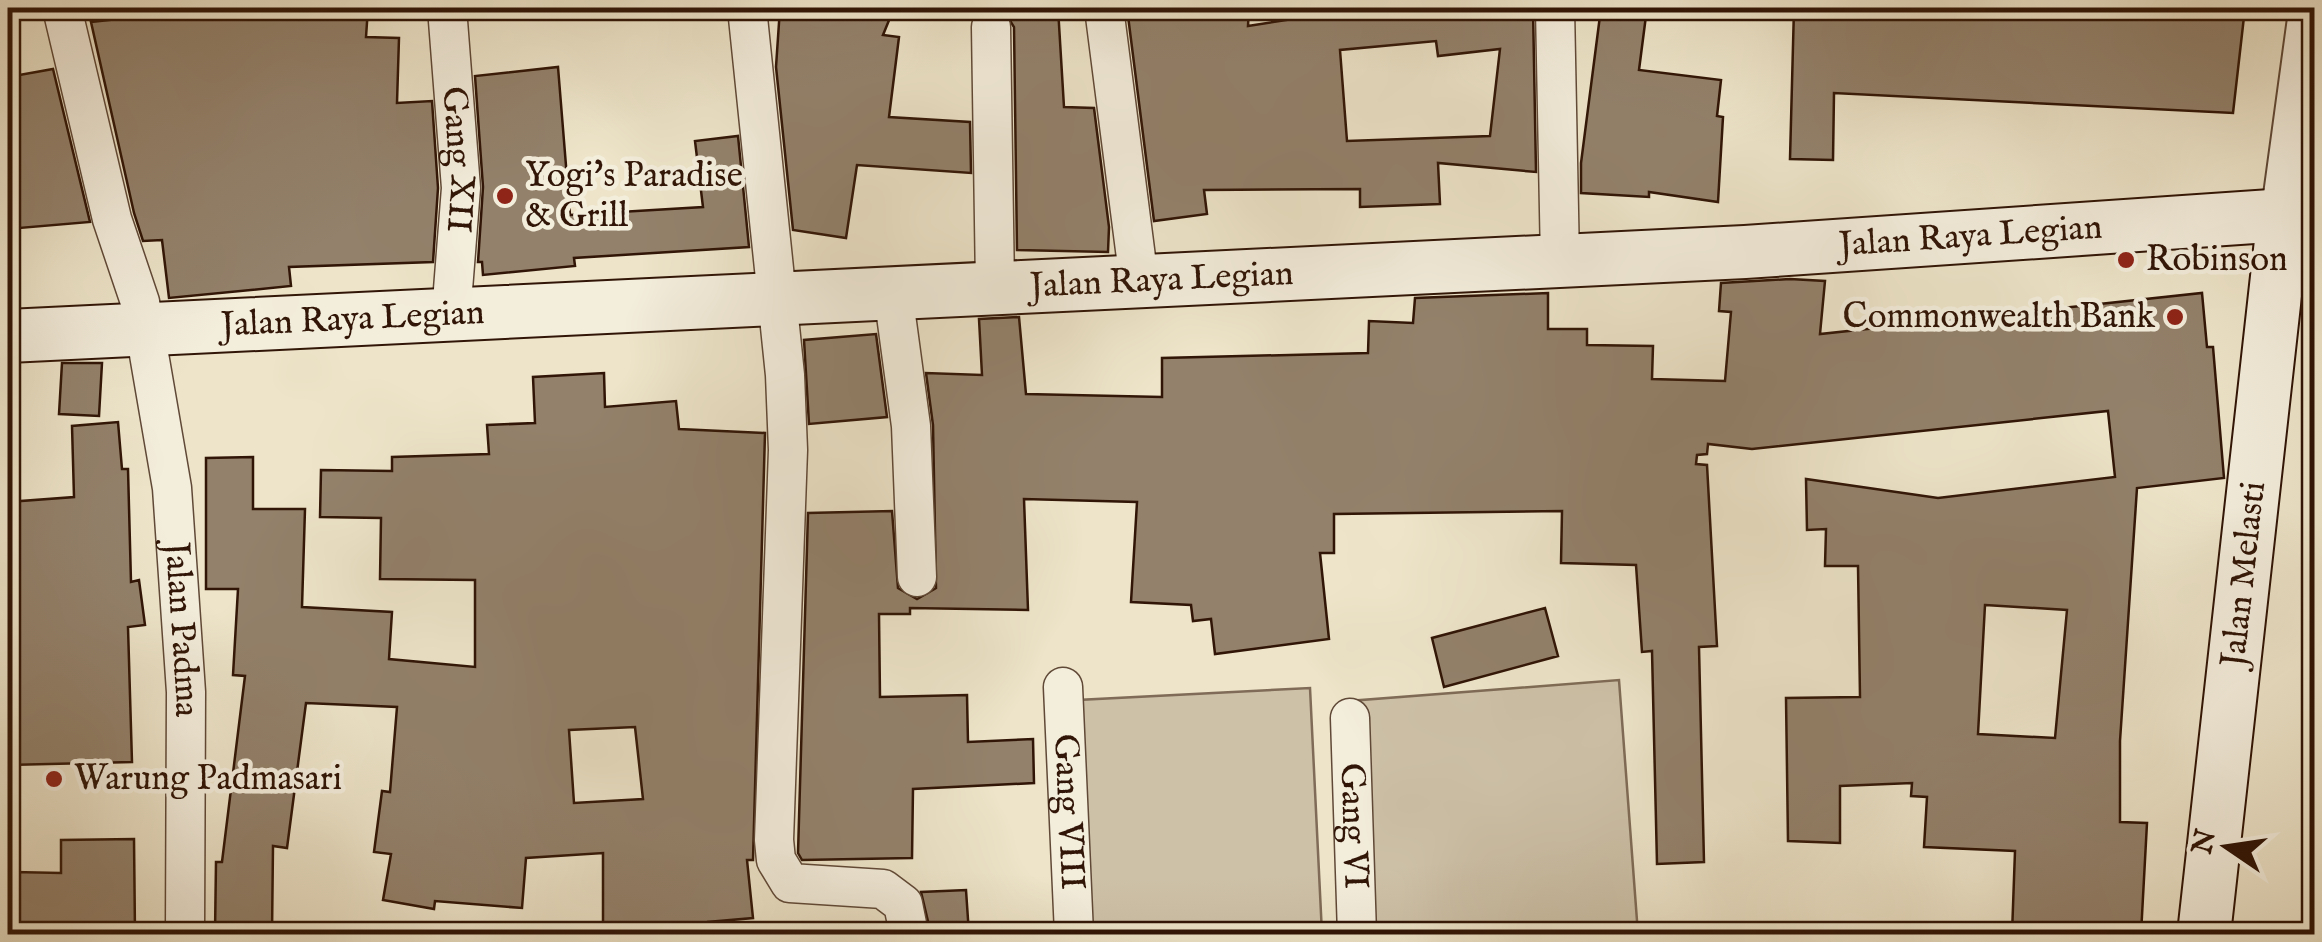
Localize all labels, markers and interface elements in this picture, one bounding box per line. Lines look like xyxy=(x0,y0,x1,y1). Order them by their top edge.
street label: Gang XII xyxy=(431,85,485,234)
place label: Yogi's Paradise & Grill xyxy=(525,154,743,239)
marker: Yogi's Paradise & Grill xyxy=(494,185,516,207)
street label: Jalan Raya Legian xyxy=(1833,205,2104,268)
place label: Robinson xyxy=(2146,238,2288,283)
marker: Robinson xyxy=(2115,249,2137,271)
street label: Jalan Raya Legian xyxy=(1025,251,1295,309)
street label: Jalan Raya Legian xyxy=(216,290,485,348)
place label: Commonwealth Bank xyxy=(1843,295,2155,340)
marker: Commonwealth Bank xyxy=(2164,306,2186,328)
street label: Jalan Melasti xyxy=(2211,479,2277,673)
street label: Jalan Padma xyxy=(153,536,209,718)
street label: Gang VIII xyxy=(1043,733,1095,891)
place label: Warung Padmasari xyxy=(74,757,342,802)
street label: Gang VI xyxy=(1329,762,1378,890)
marker: Warung Padmasari xyxy=(43,768,65,790)
north arrow xyxy=(2177,797,2277,897)
text: N xyxy=(2185,826,2225,859)

